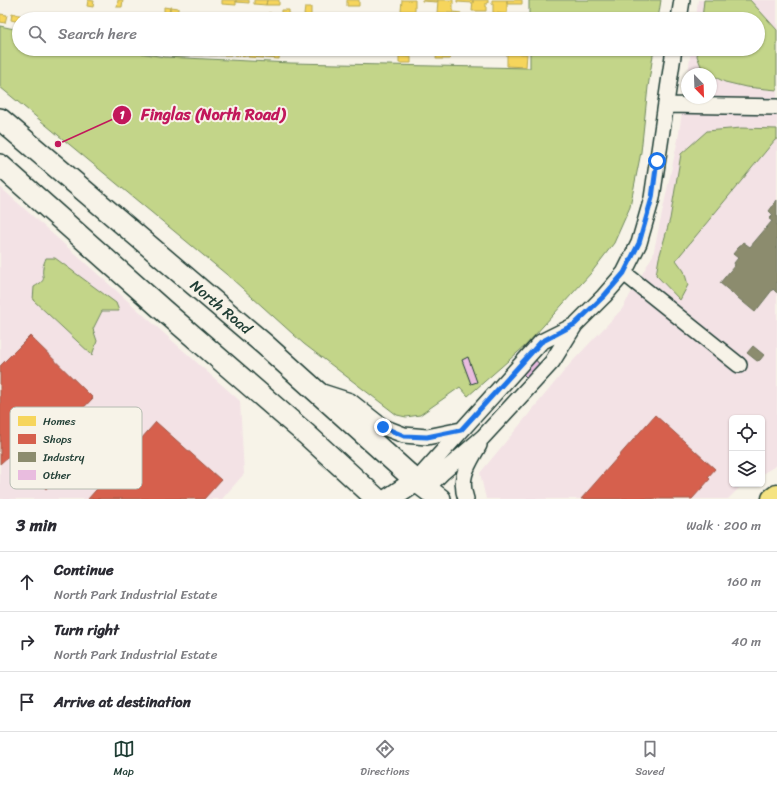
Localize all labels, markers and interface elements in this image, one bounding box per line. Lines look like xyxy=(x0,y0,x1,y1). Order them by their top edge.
search box xyxy=(12,12,765,56)
text: Search here xyxy=(58,21,137,47)
icon: search xyxy=(26,23,48,45)
north arrow xyxy=(681,68,717,104)
text: Finglas (North Road) xyxy=(140,100,286,129)
callout: Finglas (North Road) xyxy=(112,101,293,129)
text: 1 xyxy=(119,104,125,126)
route start xyxy=(648,152,666,170)
street label: North Road xyxy=(184,273,259,342)
legend xyxy=(10,407,142,489)
text: Homes xyxy=(43,412,76,431)
map controls xyxy=(729,415,765,487)
button: locate xyxy=(729,415,765,451)
route end xyxy=(374,418,392,436)
text: Shops xyxy=(43,430,72,449)
text: Industry xyxy=(42,448,85,467)
button: layers xyxy=(729,451,765,487)
text: Other xyxy=(43,466,71,485)
text: 3 min xyxy=(16,510,57,540)
text: Walk · 200 m xyxy=(686,514,761,537)
text: Continue xyxy=(54,557,114,583)
text: 160 m xyxy=(726,570,761,593)
icon: ahead xyxy=(16,571,38,593)
text: North Park Industrial Estate xyxy=(54,583,217,606)
text: Turn right xyxy=(54,617,119,643)
text: 40 m xyxy=(731,630,761,653)
icon: right xyxy=(16,631,38,653)
text: North Park Industrial Estate xyxy=(54,643,217,666)
text: Arrive at destination xyxy=(54,689,191,715)
icon: arrive xyxy=(16,691,38,713)
tab: Map xyxy=(113,738,135,781)
tab: Directions xyxy=(360,738,410,781)
tab: Saved xyxy=(635,738,664,781)

